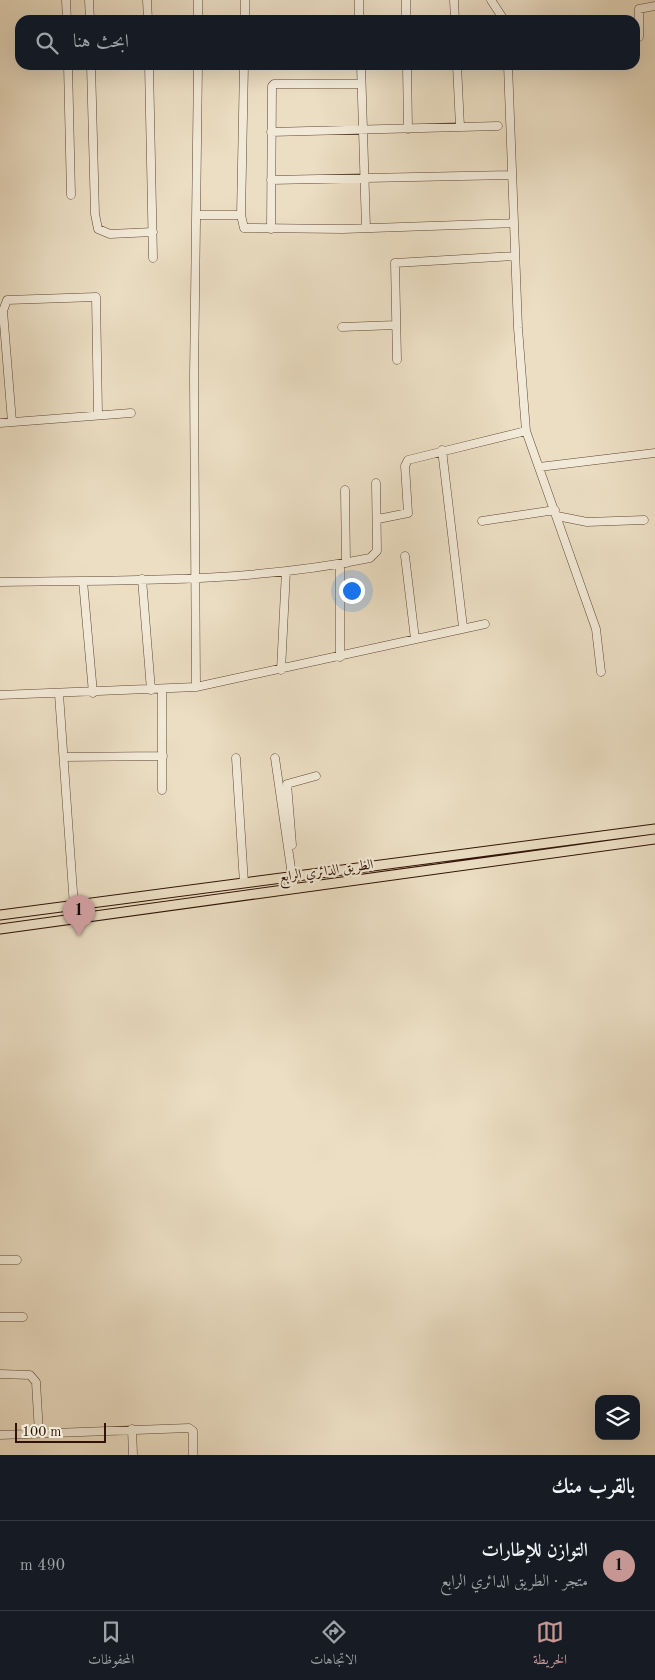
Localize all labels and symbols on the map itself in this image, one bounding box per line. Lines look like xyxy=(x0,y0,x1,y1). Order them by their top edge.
your location xyxy=(339,578,365,604)
street label: الطريق الدائري الرابع xyxy=(278,856,375,890)
pin: 1 xyxy=(63,895,95,936)
scale bar xyxy=(15,1420,106,1443)

